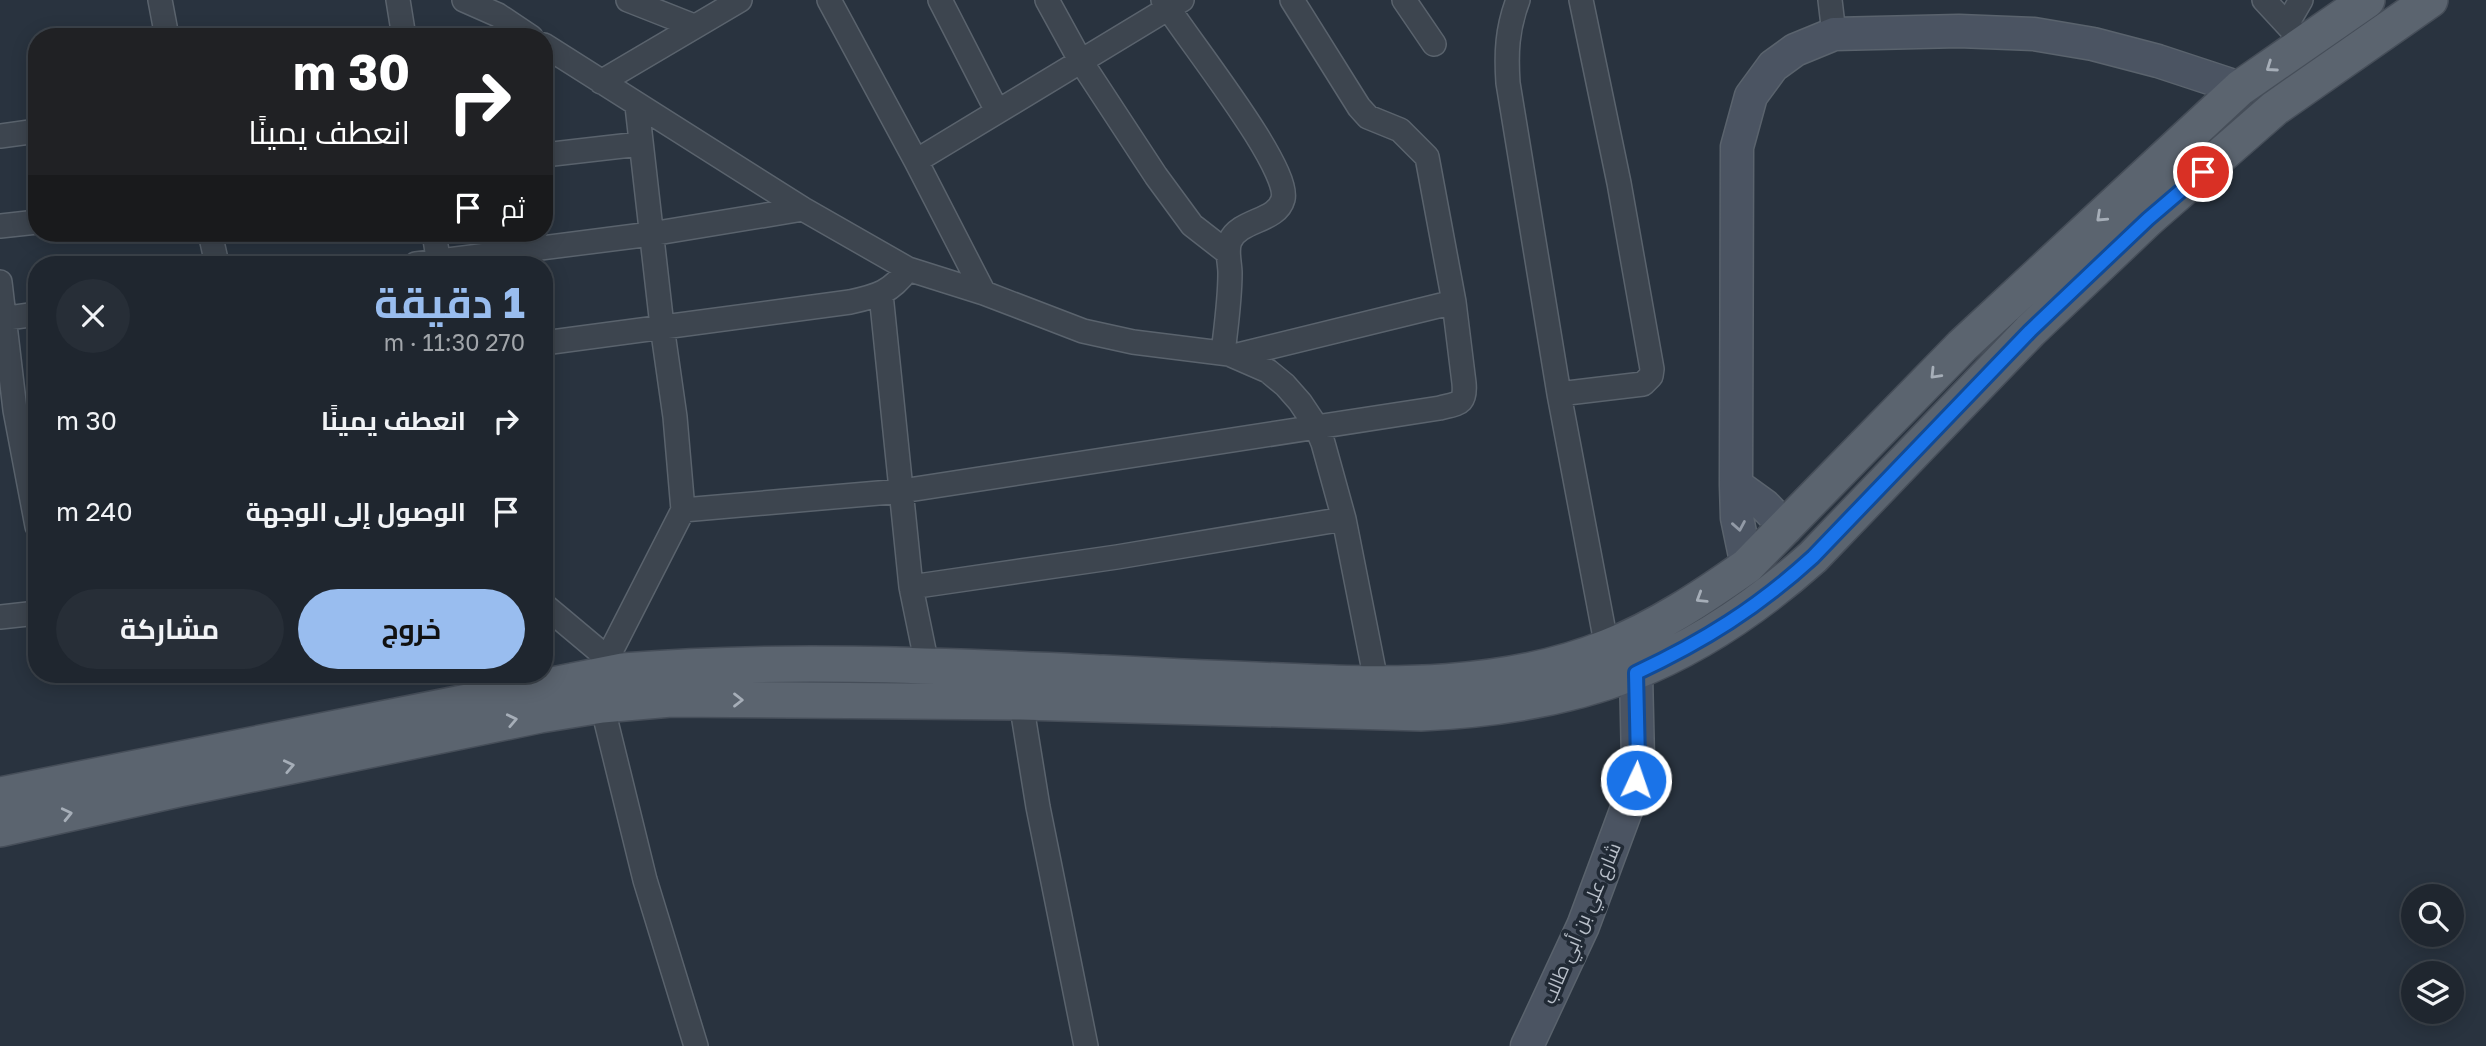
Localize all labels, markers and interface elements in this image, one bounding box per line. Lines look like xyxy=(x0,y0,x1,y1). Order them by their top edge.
text: 30 m xyxy=(293,42,410,101)
icon: right xyxy=(434,56,525,147)
one-way arrow xyxy=(2266,58,2279,71)
text: انعطف يمينًا xyxy=(248,113,410,151)
pin xyxy=(2173,142,2233,202)
icon: arrive xyxy=(2184,153,2222,191)
icon: arrive xyxy=(449,189,487,227)
text: ثم xyxy=(501,193,525,224)
one-way arrow xyxy=(2096,209,2109,221)
text: 1 دقيقة xyxy=(374,277,525,327)
button: close xyxy=(56,279,130,353)
text: 270 m · 11:30 xyxy=(384,328,525,356)
one-way arrow xyxy=(1931,365,1944,378)
icon: right xyxy=(487,402,525,440)
text: 30 m xyxy=(56,405,117,436)
text: انعطف يمينًا xyxy=(321,405,466,436)
icon: arrive xyxy=(487,493,525,531)
text: 240 m xyxy=(56,496,133,527)
text: الوصول إلى الوجهة xyxy=(246,496,466,527)
one-way arrow xyxy=(1731,520,1746,532)
button: مشاركة xyxy=(56,589,284,669)
button: خروج xyxy=(298,589,525,669)
one-way arrow xyxy=(1696,590,1709,603)
one-way arrow xyxy=(733,692,743,708)
one-way arrow xyxy=(506,714,518,729)
position arrow xyxy=(1599,743,1673,817)
one-way arrow xyxy=(283,760,295,775)
one-way arrow xyxy=(61,808,73,822)
street label: شارع علي بن أبي طالب xyxy=(1536,839,1629,1008)
map controls xyxy=(2401,884,2464,1024)
button: search xyxy=(2401,884,2464,947)
button: layers xyxy=(2401,961,2464,1024)

